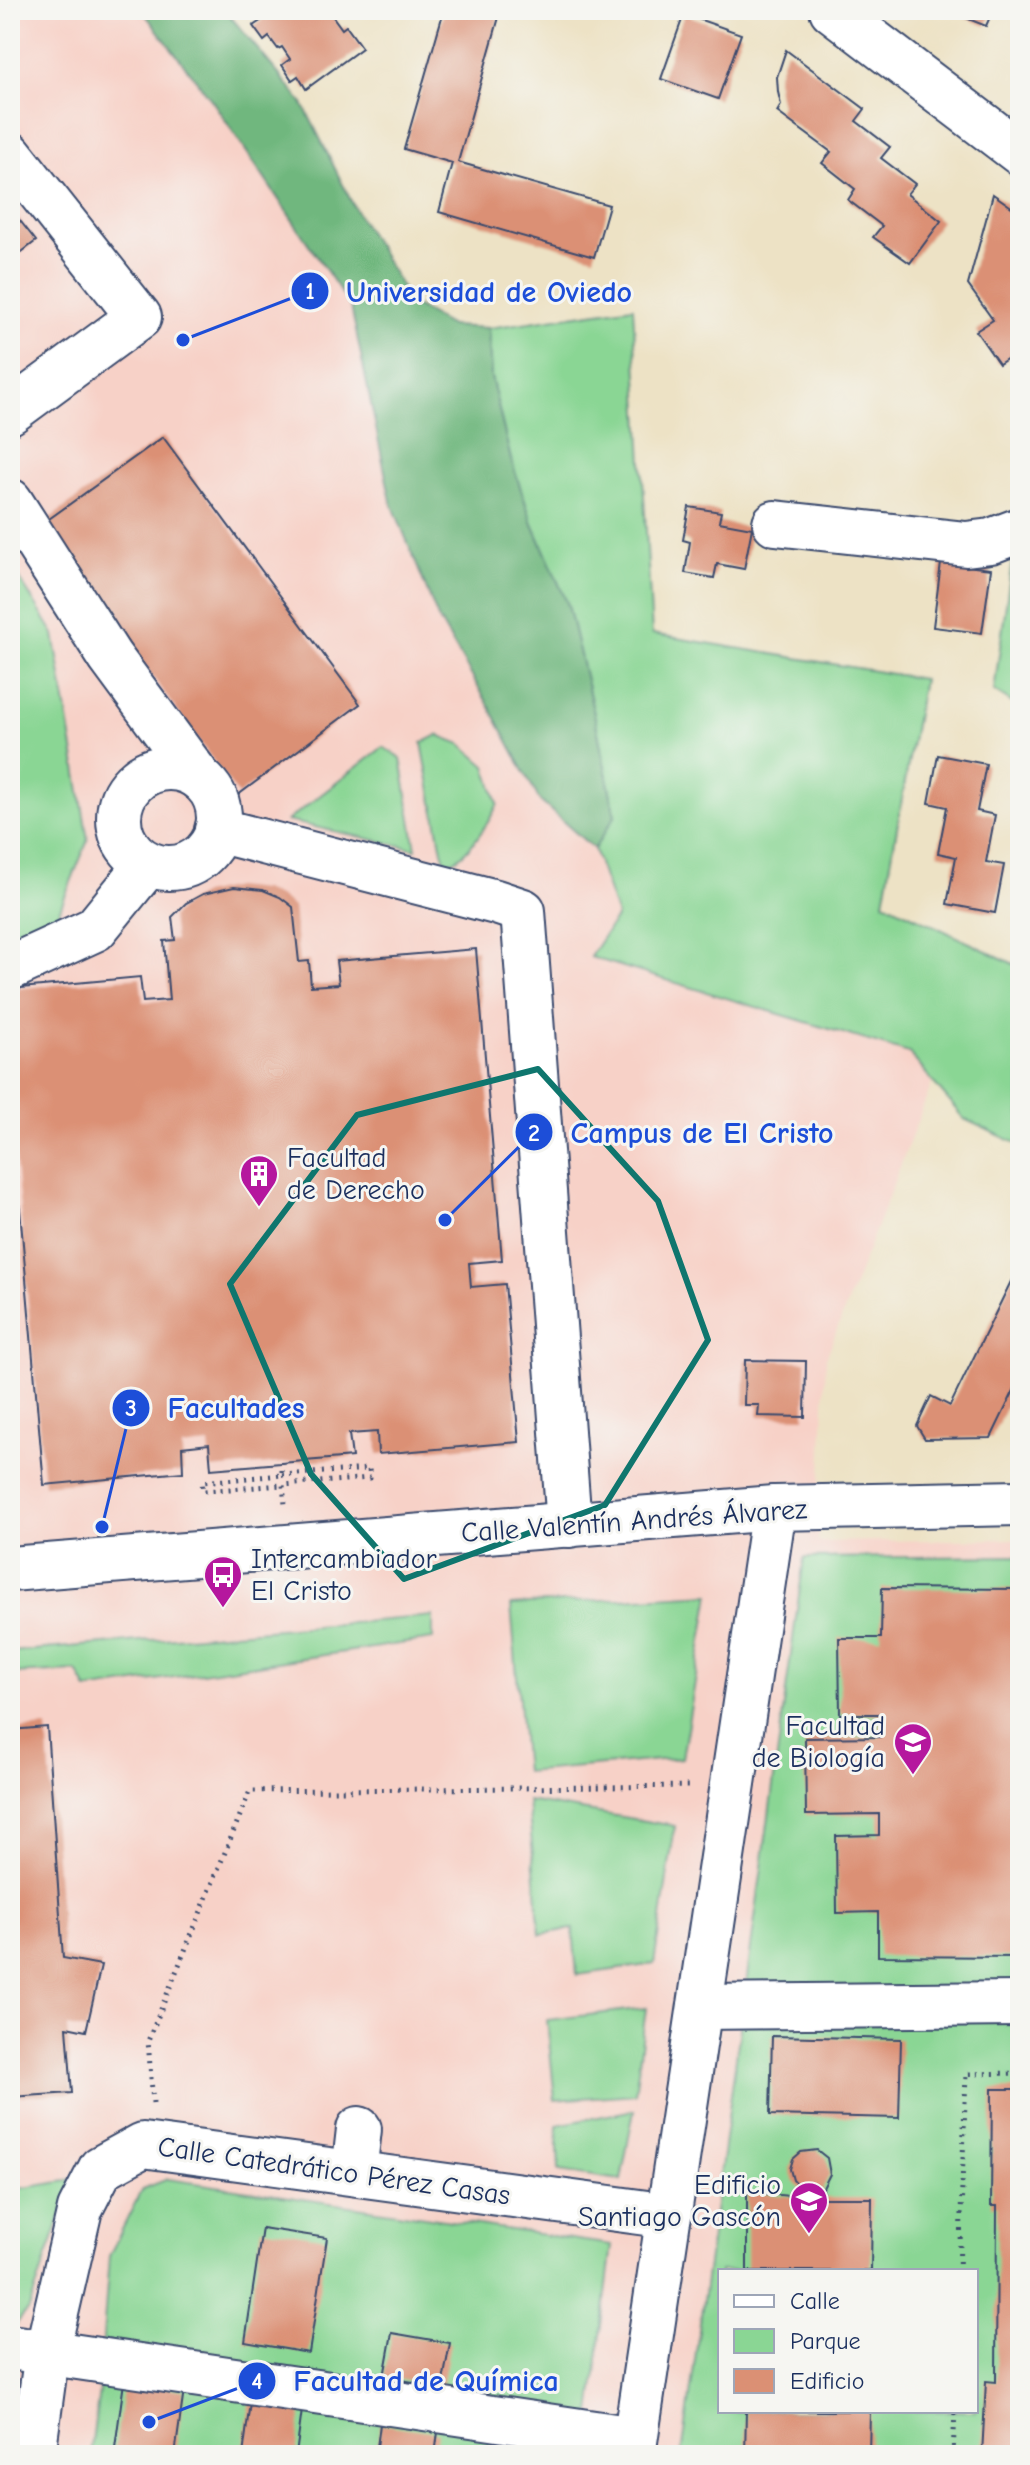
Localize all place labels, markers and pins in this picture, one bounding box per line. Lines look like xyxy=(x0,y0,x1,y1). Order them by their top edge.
callout: Universidad de Oviedo xyxy=(290,264,648,318)
callout: Campus de El Cristo xyxy=(514,1105,850,1159)
place label: Facultad de Derecho xyxy=(287,1142,425,1206)
building icon: Facultad de Derecho xyxy=(238,1153,280,1208)
callout: Facultades xyxy=(111,1381,320,1435)
place label: Intercambiador El Cristo xyxy=(251,1543,437,1607)
bus stop icon: Intercambiador El Cristo xyxy=(202,1554,244,1609)
place label: Facultad de Biología xyxy=(752,1710,885,1774)
school or university icon: Facultad de Biología xyxy=(892,1721,934,1776)
place label: Edificio Santiago Gascón xyxy=(578,2169,781,2233)
school or university icon: Edificio Santiago Gascón xyxy=(788,2180,830,2235)
callout: Facultad de Química xyxy=(237,2354,574,2408)

